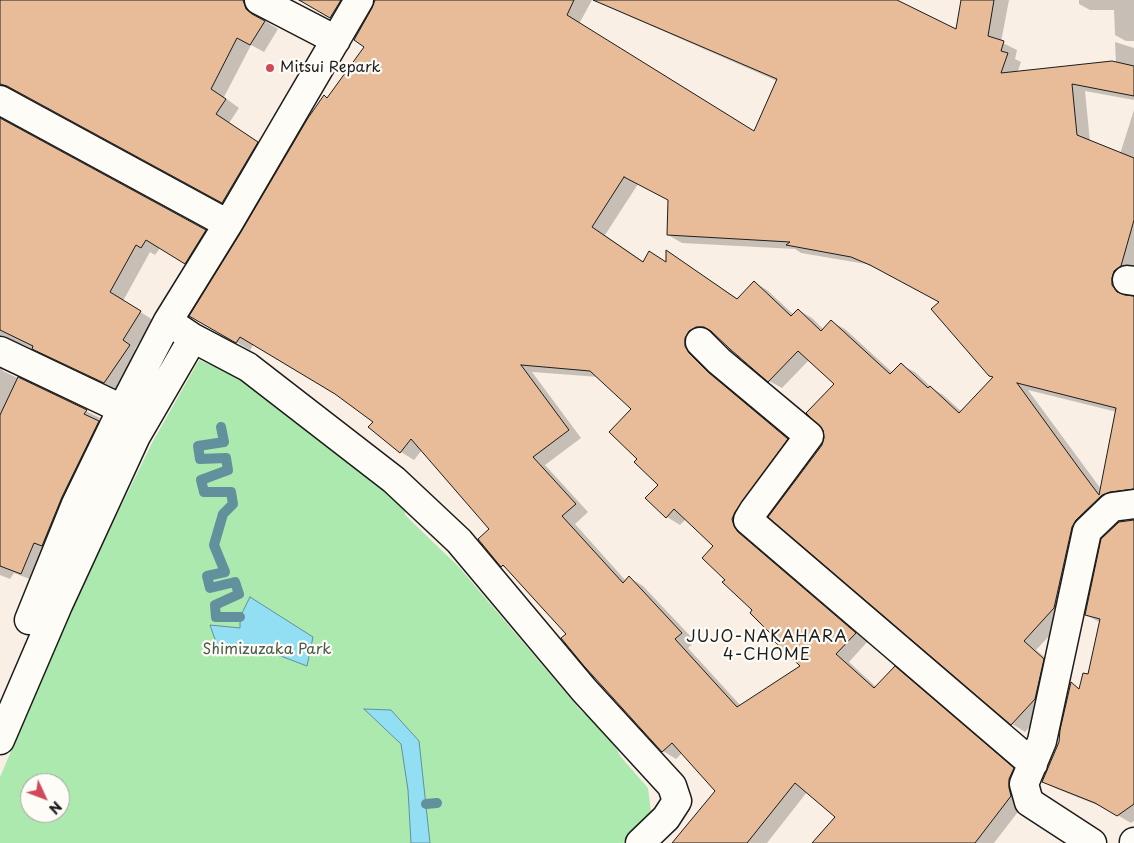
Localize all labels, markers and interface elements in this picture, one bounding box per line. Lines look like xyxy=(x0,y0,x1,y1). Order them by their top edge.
place label: Mitsui Repark xyxy=(280,59,381,77)
marker: Mitsui Repark xyxy=(264,62,276,74)
district label: JUJO-NAKAHARA 4-CHOME xyxy=(686,628,848,666)
park label: Shimizuzaka Park xyxy=(203,641,331,659)
north arrow xyxy=(20,773,70,823)
text: N xyxy=(44,797,67,819)

